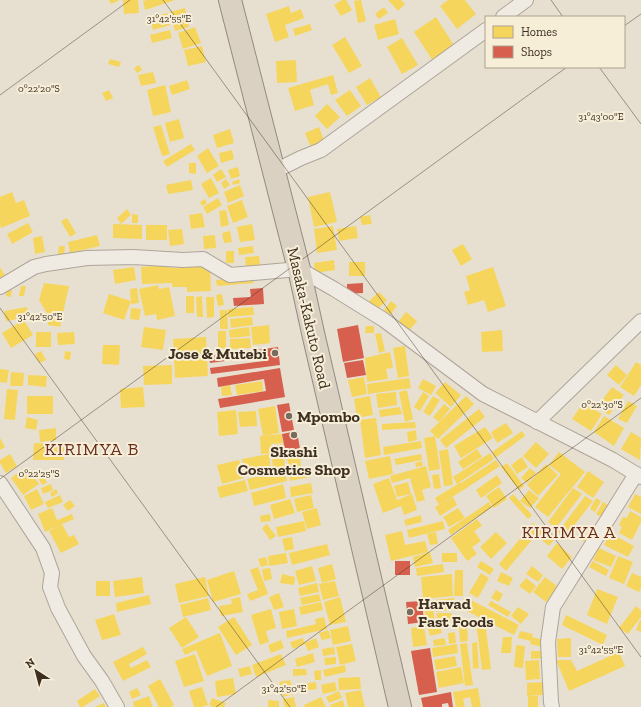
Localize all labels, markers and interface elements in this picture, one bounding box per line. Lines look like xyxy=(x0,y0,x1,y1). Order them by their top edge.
text: 31°42'55"E xyxy=(147,13,191,25)
legend xyxy=(485,16,625,68)
text: Homes xyxy=(521,25,557,39)
text: Shops xyxy=(521,45,552,59)
text: 0°22'20"S xyxy=(18,83,60,95)
text: 31°43'00"E xyxy=(578,111,624,123)
street label: Masaka-Kakuto Road xyxy=(283,245,335,391)
text: 31°42'50"E xyxy=(18,311,63,323)
place label: Jose & Mutebi xyxy=(168,344,267,363)
marker: Jose & Mutebi xyxy=(270,348,280,358)
text: 0°22'30"S xyxy=(581,399,623,411)
place label: Mpombo xyxy=(297,407,360,426)
marker: Mpombo xyxy=(284,411,294,421)
marker: Skashi Cosmetics Shop xyxy=(289,430,299,440)
district label: KIRIMYA B xyxy=(45,438,139,460)
place label: Skashi Cosmetics Shop xyxy=(238,442,350,479)
text: 0°22'25"S xyxy=(18,468,60,480)
district label: KIRIMYA A xyxy=(521,521,617,543)
place label: Harvad Fast Foods xyxy=(418,594,494,631)
marker: Harvad Fast Foods xyxy=(405,607,415,617)
text: 31°42'55"E xyxy=(579,644,623,656)
north arrow xyxy=(16,651,56,691)
text: N xyxy=(23,655,38,671)
text: 31°42'50"E xyxy=(262,683,307,695)

